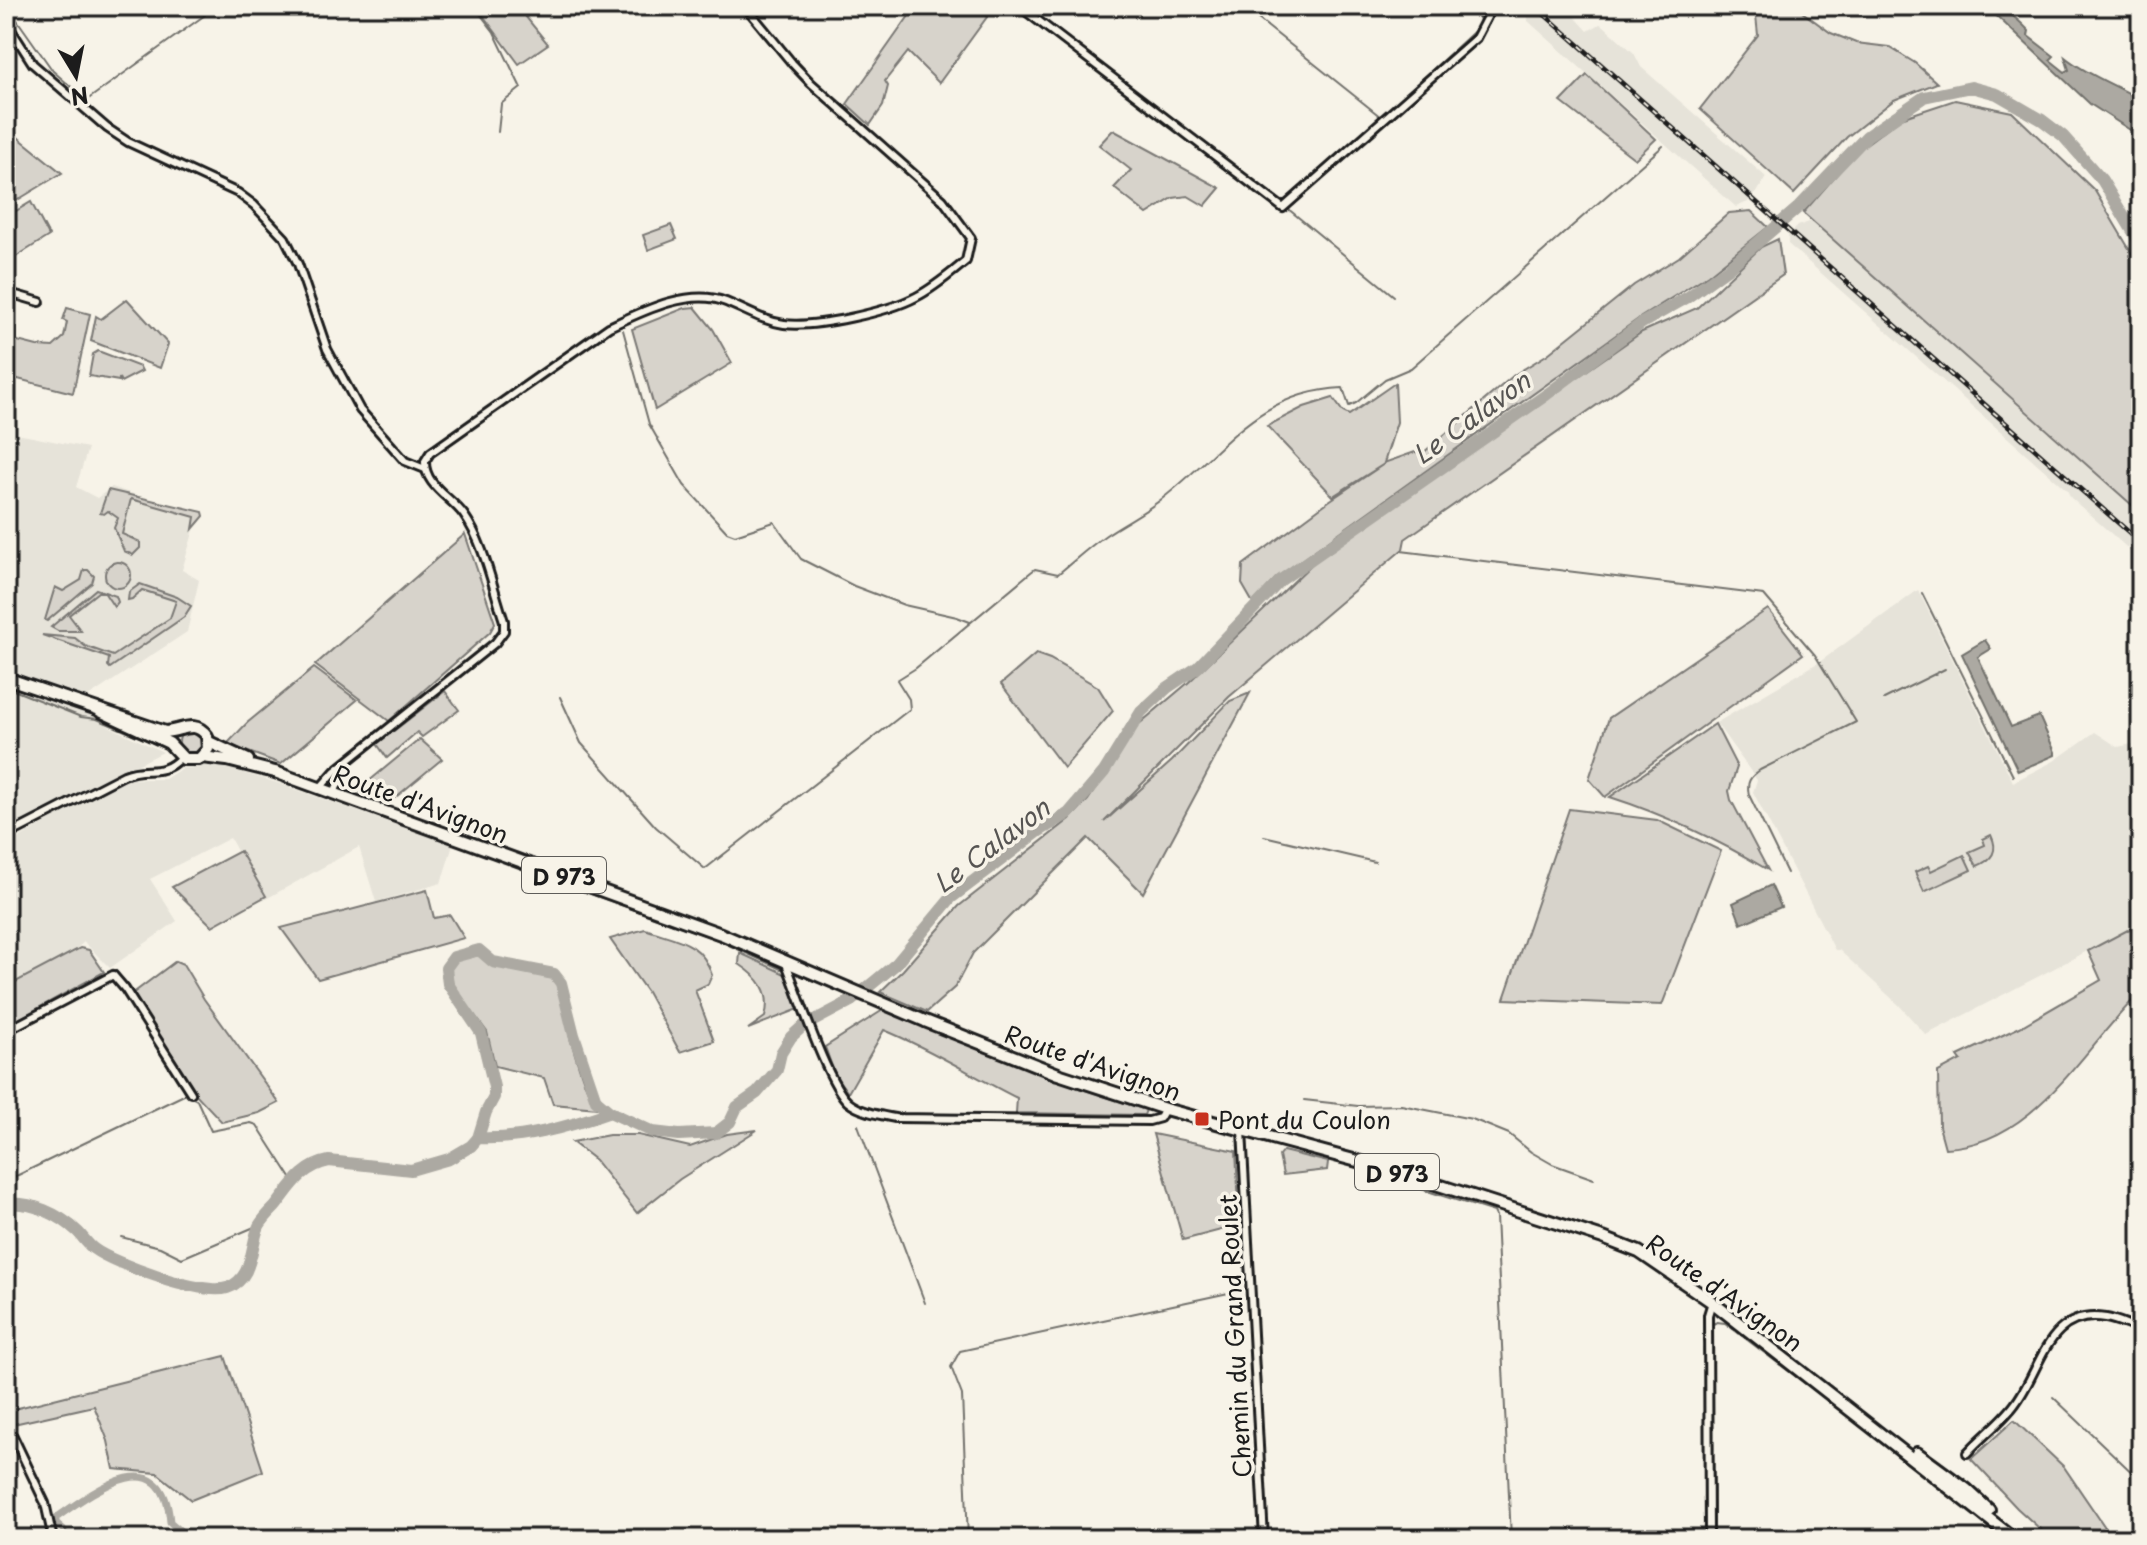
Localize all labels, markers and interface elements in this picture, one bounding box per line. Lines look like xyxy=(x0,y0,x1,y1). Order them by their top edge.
north arrow xyxy=(36,36,116,116)
text: N xyxy=(68,79,91,115)
water label: Le Calavon xyxy=(1404,360,1539,473)
street label: Route d'Avignon xyxy=(328,755,514,851)
water label: Le Calavon xyxy=(925,787,1059,902)
road number: D 973 xyxy=(522,857,606,893)
street label: Route d'Avignon xyxy=(1000,1015,1186,1109)
place label: Pont du Coulon xyxy=(1218,1101,1391,1137)
marker: Pont du Coulon xyxy=(1193,1110,1211,1128)
road number: D 973 xyxy=(1355,1154,1439,1190)
street label: Chemin du Grand Roulet xyxy=(1209,1193,1259,1479)
street label: Route d'Avignon xyxy=(1639,1224,1811,1360)

